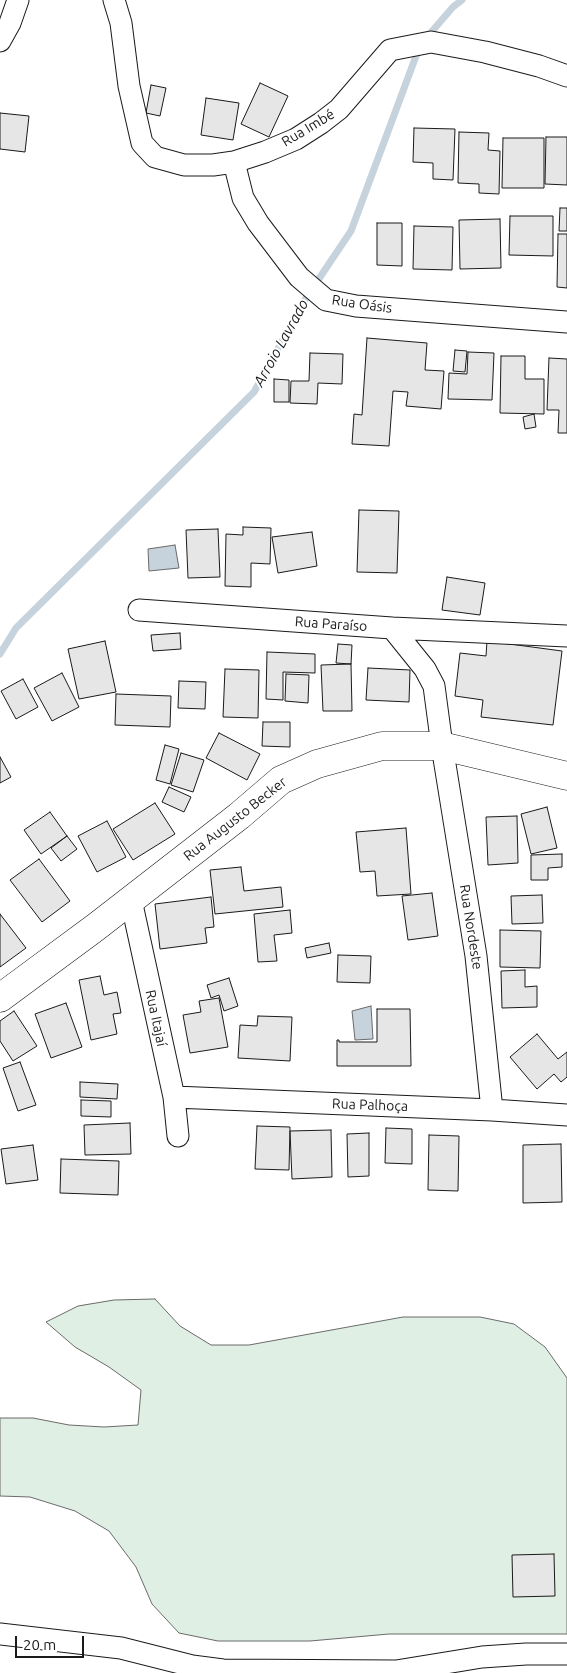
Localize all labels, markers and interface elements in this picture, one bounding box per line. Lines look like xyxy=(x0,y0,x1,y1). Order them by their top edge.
street label: Rua Imbé xyxy=(279,106,337,150)
street label: Rua Oásis xyxy=(331,291,393,317)
water label: Arroio Lavrado xyxy=(250,296,312,390)
street label: Rua Paraíso xyxy=(294,613,368,635)
street label: Rua Augusto Becker xyxy=(180,774,290,864)
street label: Rua Nordeste xyxy=(456,883,486,971)
street label: Rua Itajaí xyxy=(142,988,170,1048)
street label: Rua Palhoça xyxy=(332,1095,408,1115)
scale bar xyxy=(18,1626,86,1658)
text: 20 m xyxy=(23,1636,56,1653)

